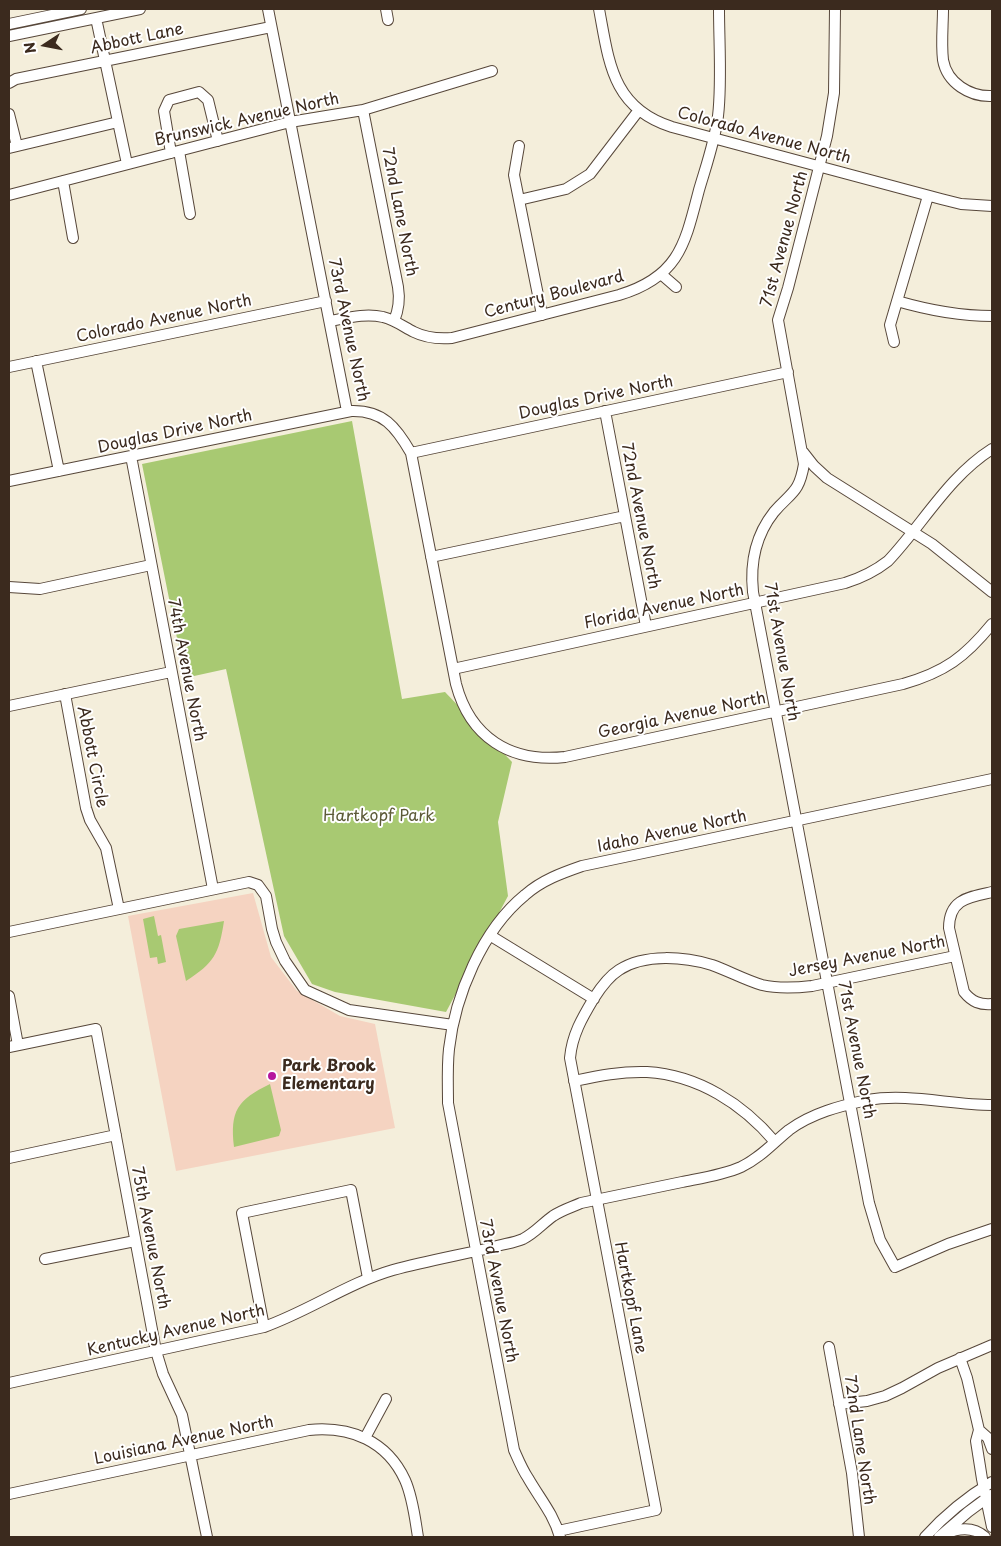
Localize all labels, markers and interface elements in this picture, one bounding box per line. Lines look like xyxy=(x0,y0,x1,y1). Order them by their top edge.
north arrow xyxy=(20,20,70,70)
street label: Abbott Lane xyxy=(89,20,185,58)
text: N xyxy=(18,41,41,55)
street label: Brunswick Avenue North xyxy=(153,89,341,151)
street label: Colorado Avenue North xyxy=(675,104,853,168)
street label: 72nd Lane North xyxy=(377,146,421,278)
street label: 71st Avenue North xyxy=(758,169,812,309)
street label: 73rd Avenue North xyxy=(323,257,373,403)
street label: Century Boulevard xyxy=(482,267,626,323)
street label: Colorado Avenue North xyxy=(75,291,253,347)
street label: Douglas Drive North xyxy=(517,372,675,424)
street label: Douglas Drive North xyxy=(96,406,254,458)
street label: 72nd Avenue North xyxy=(616,441,664,591)
street label: Florida Avenue North xyxy=(582,581,746,633)
street label: 71st Avenue North xyxy=(759,581,803,723)
street label: 74th Avenue North xyxy=(163,597,209,743)
street label: Georgia Avenue North xyxy=(596,689,768,743)
street label: Abbott Circle xyxy=(73,704,111,810)
park label: Hartkopf Park xyxy=(323,807,435,827)
street label: Idaho Avenue North xyxy=(596,807,748,857)
street label: Jersey Avenue North xyxy=(787,932,947,982)
street label: 71st Avenue North xyxy=(833,979,879,1121)
place label: Park Brook Elementary xyxy=(282,1057,376,1095)
marker: Park Brook Elementary xyxy=(266,1070,278,1082)
street label: 75th Avenue North xyxy=(127,1165,173,1311)
street label: 73rd Avenue North xyxy=(475,1218,521,1364)
street label: Hartkopf Lane xyxy=(610,1240,650,1356)
street label: Kentucky Avenue North xyxy=(85,1301,267,1361)
street label: 72nd Lane North xyxy=(839,1374,879,1506)
street label: Louisiana Avenue North xyxy=(93,1413,275,1469)

